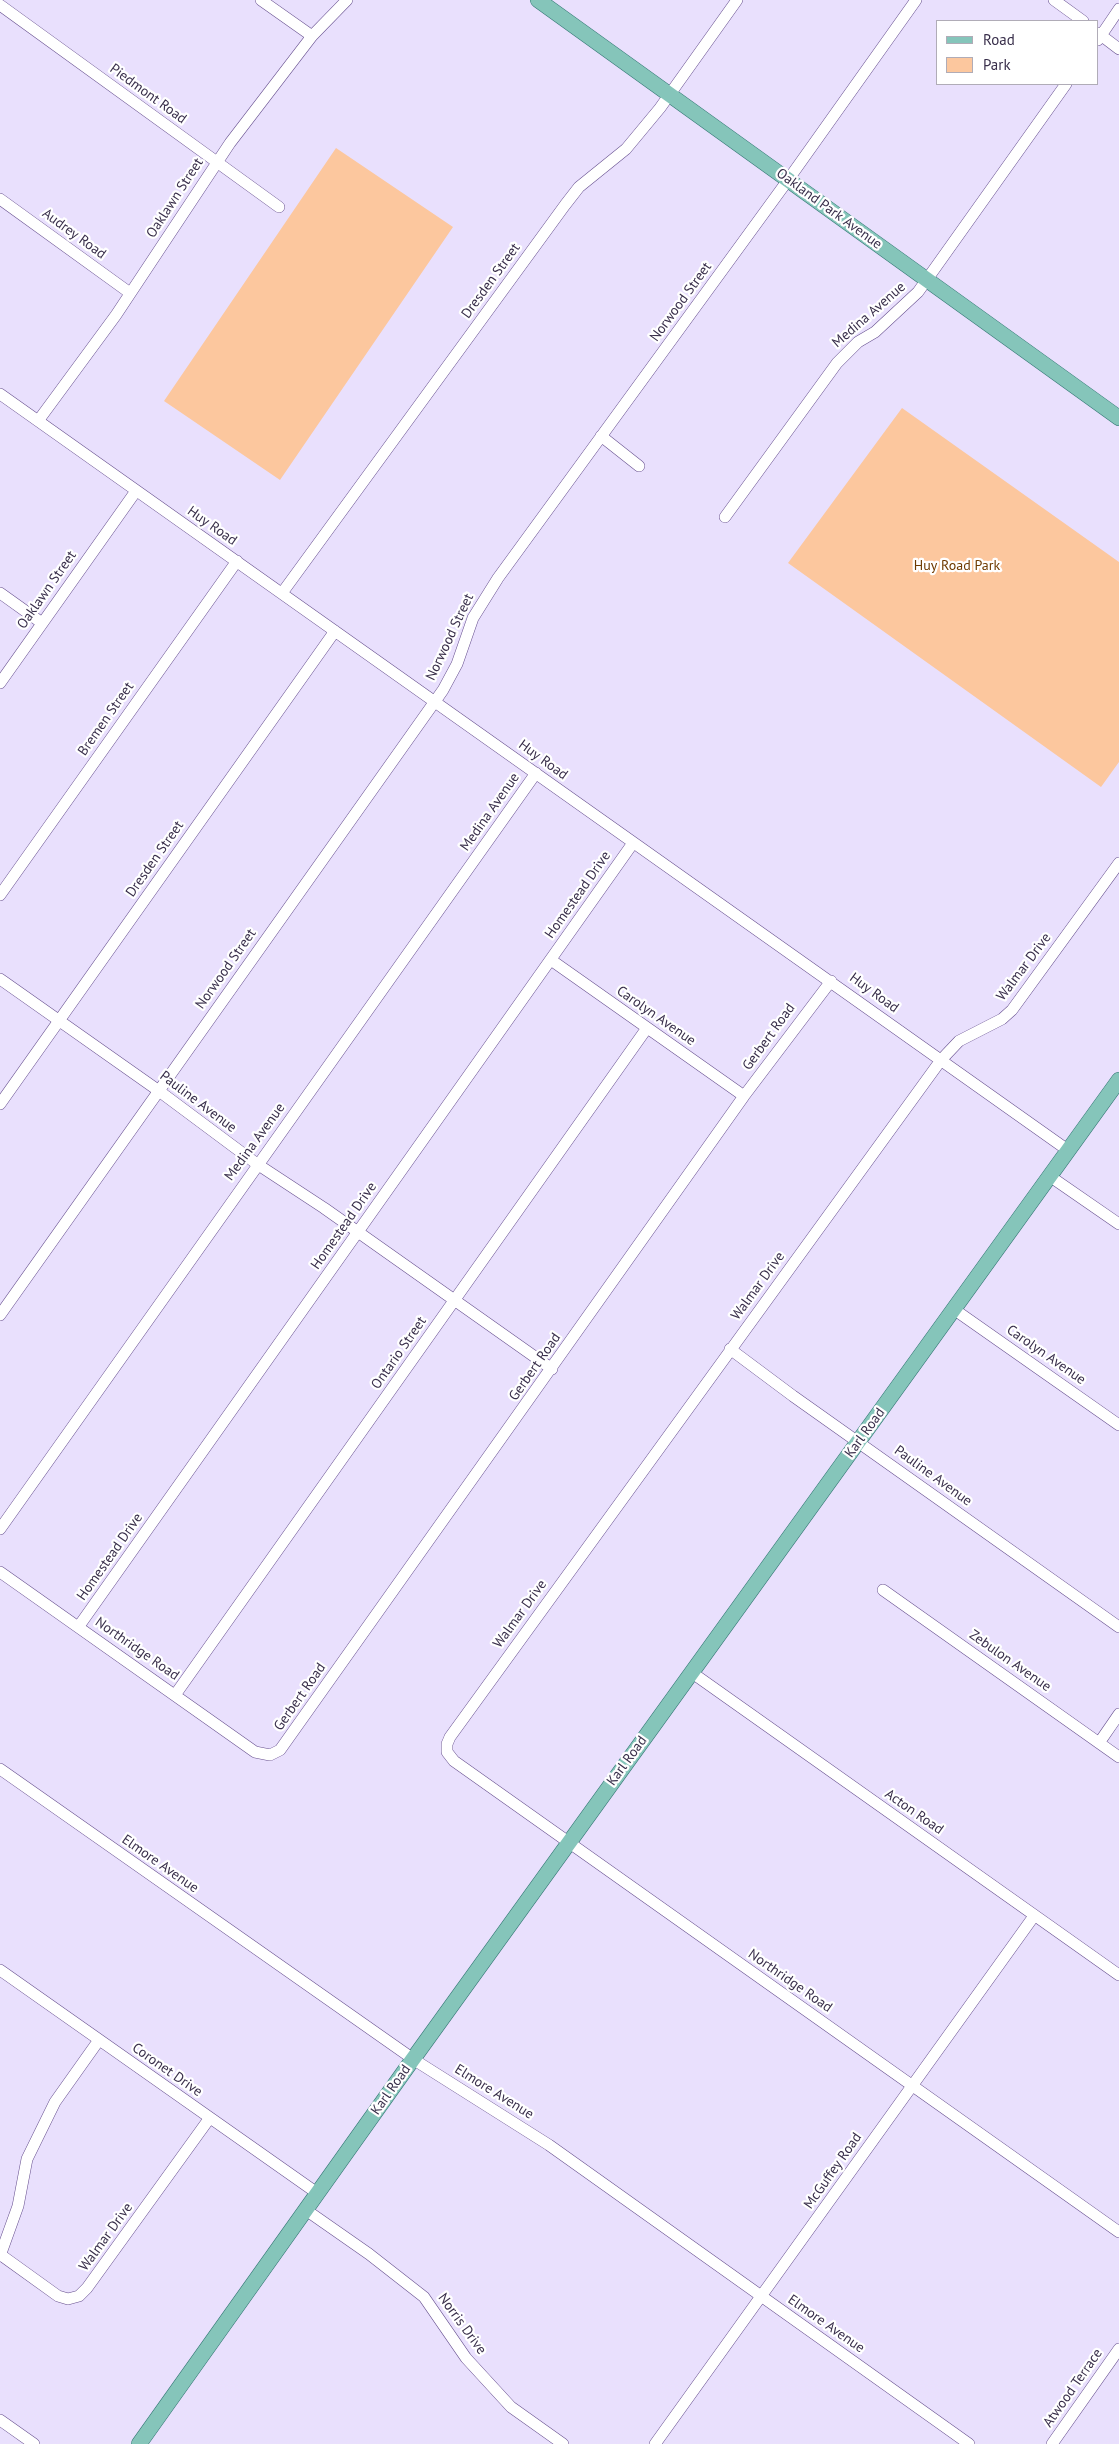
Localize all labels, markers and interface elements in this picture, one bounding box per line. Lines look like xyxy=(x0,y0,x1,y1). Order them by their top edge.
legend xyxy=(936,20,1099,85)
text: Road xyxy=(983,30,1015,49)
text: Park xyxy=(983,55,1011,74)
street label: Piedmont Road xyxy=(106,60,190,128)
street label: Oaklawn Street xyxy=(143,155,207,241)
street label: Oakland Park Avenue xyxy=(773,165,885,253)
street label: Audrey Road xyxy=(39,205,109,263)
street label: Dresden Street xyxy=(458,240,524,322)
street label: Norwood Street xyxy=(647,259,715,345)
street label: Medina Avenue xyxy=(829,279,909,351)
street label: Huy Road xyxy=(184,503,240,549)
street label: Oaklawn Street xyxy=(14,548,80,632)
park label: Huy Road Park xyxy=(914,558,1000,574)
street label: Norwood Street xyxy=(423,591,477,683)
street label: Bremen Street xyxy=(75,679,137,759)
street label: Huy Road xyxy=(515,736,571,784)
street label: Medina Avenue xyxy=(457,770,523,854)
street label: Dresden Street xyxy=(123,818,187,900)
street label: Homestead Drive xyxy=(542,848,614,942)
street label: Norwood Street xyxy=(192,926,260,1012)
street label: Walmar Drive xyxy=(993,930,1055,1004)
street label: Huy Road xyxy=(846,969,902,1017)
street label: Carolyn Avenue xyxy=(613,983,699,1049)
street label: Gerbert Road xyxy=(739,1000,799,1074)
street label: Pauline Avenue xyxy=(156,1068,240,1136)
street label: Medina Avenue xyxy=(221,1100,289,1184)
street label: Homestead Drive xyxy=(308,1179,380,1273)
street label: Walmar Drive xyxy=(728,1249,788,1323)
street label: Ontario Street xyxy=(368,1314,430,1392)
street label: Carolyn Avenue xyxy=(1003,1322,1089,1388)
street label: Gerbert Road xyxy=(506,1330,564,1404)
street label: Karl Road xyxy=(841,1405,889,1461)
street label: Pauline Avenue xyxy=(891,1442,975,1510)
street label: Homestead Drive xyxy=(74,1510,146,1604)
street label: Walmar Drive xyxy=(490,1577,550,1651)
street label: Northridge Road xyxy=(92,1614,182,1684)
street label: Zebulon Avenue xyxy=(966,1627,1054,1695)
street label: Gerbert Road xyxy=(271,1660,329,1734)
street label: Karl Road xyxy=(603,1733,651,1789)
street label: Acton Road xyxy=(882,1786,946,1838)
street label: Elmore Avenue xyxy=(118,1831,202,1897)
street label: Northridge Road xyxy=(745,1946,835,2016)
street label: Coronet Drive xyxy=(129,2040,205,2100)
street label: Elmore Avenue xyxy=(451,2061,537,2123)
street label: Karl Road xyxy=(368,2062,414,2118)
street label: McGuffey Road xyxy=(801,2130,865,2212)
street label: Walmar Drive xyxy=(76,2200,136,2274)
street label: Norris Drive xyxy=(434,2290,490,2358)
street label: Elmore Avenue xyxy=(784,2291,868,2357)
street label: Atwood Terrace xyxy=(1040,2346,1106,2430)

